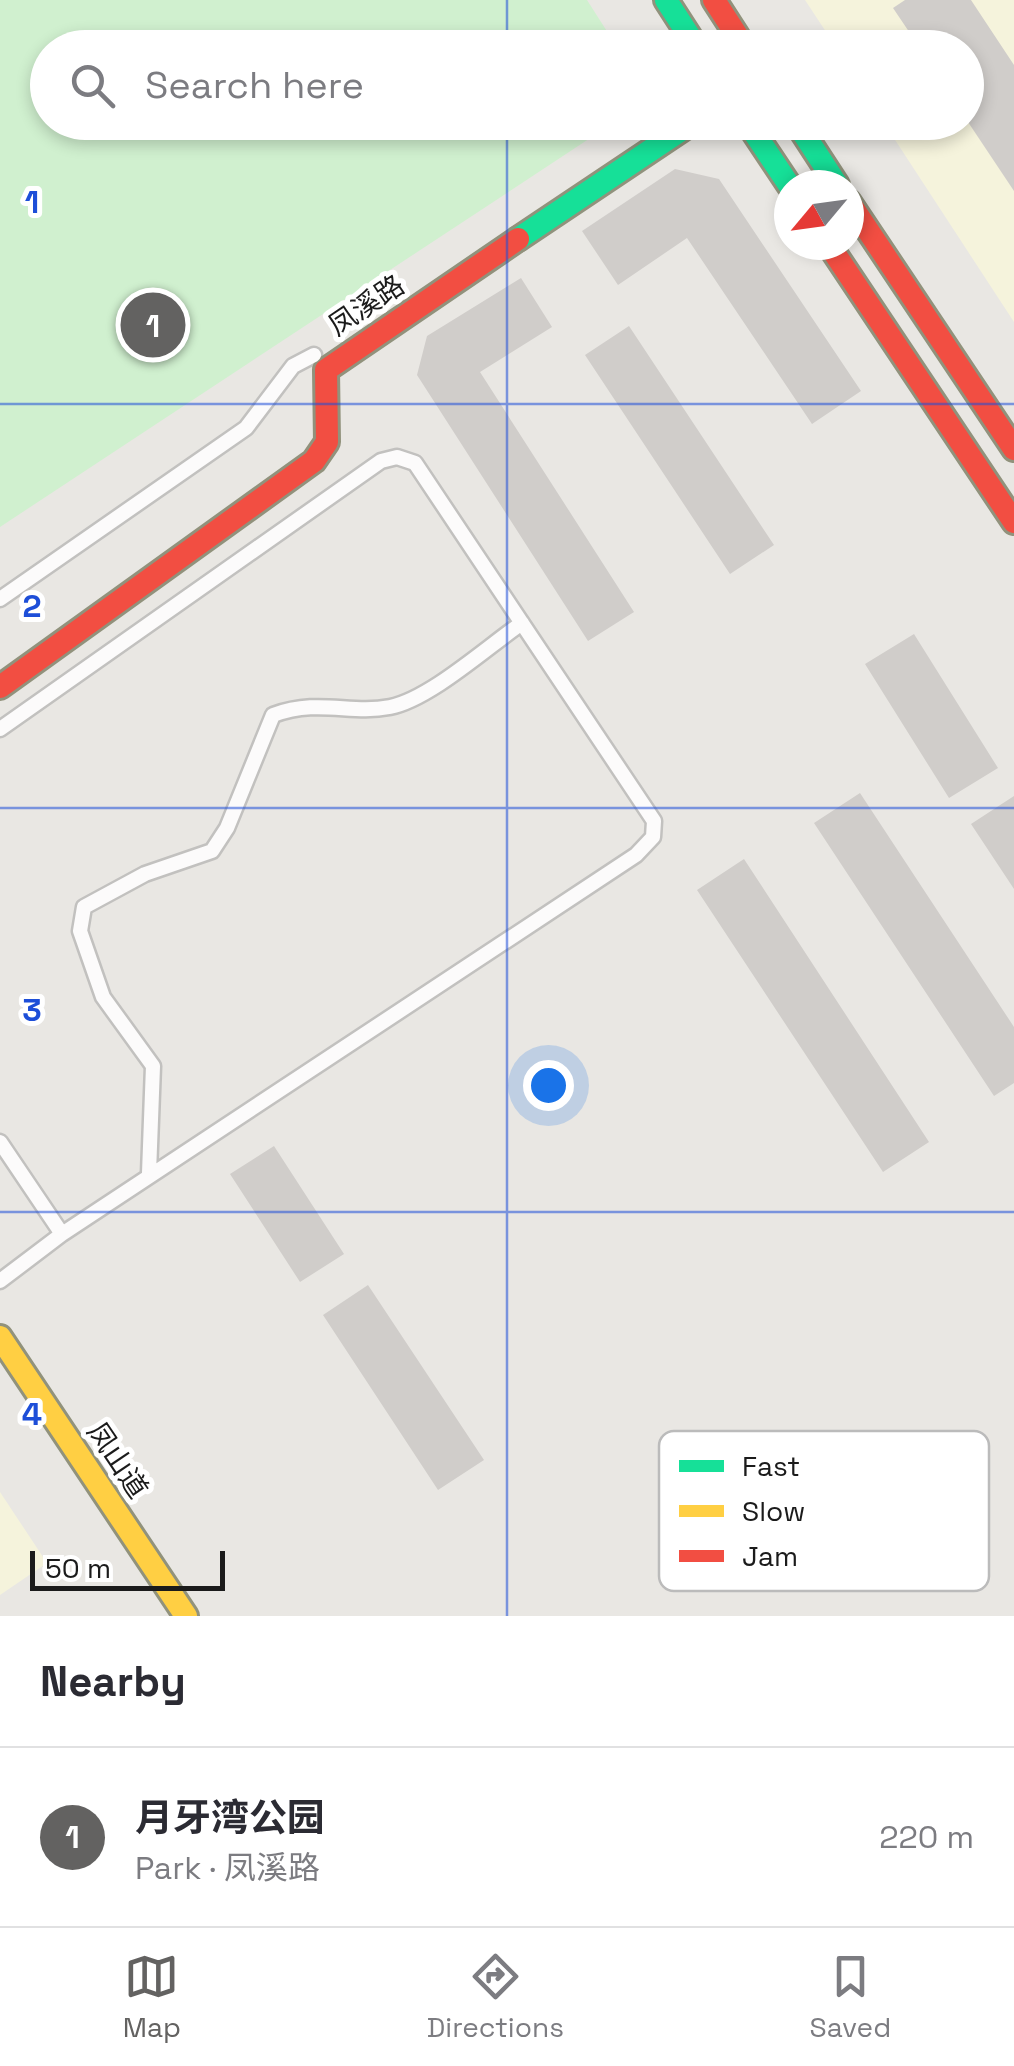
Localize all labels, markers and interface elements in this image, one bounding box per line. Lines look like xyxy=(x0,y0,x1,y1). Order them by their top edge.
search box xyxy=(30,30,984,140)
icon: search xyxy=(65,58,120,113)
text: Search here xyxy=(145,61,364,109)
north arrow xyxy=(774,170,864,260)
text: 1 xyxy=(25,182,39,222)
street label: 凤溪路 xyxy=(321,267,411,343)
pin: 1 xyxy=(120,288,186,362)
text: 2 xyxy=(22,586,42,626)
text: 3 xyxy=(22,990,42,1030)
your location xyxy=(523,1060,574,1111)
text: 4 xyxy=(22,1394,42,1434)
street label: 凤山道 xyxy=(80,1415,156,1505)
legend xyxy=(659,1431,989,1591)
text: Fast xyxy=(742,1448,800,1484)
text: Slow xyxy=(742,1493,805,1529)
text: Jam xyxy=(742,1538,798,1574)
scale bar xyxy=(30,1546,225,1590)
text: 50 m xyxy=(45,1550,111,1586)
text: Nearby xyxy=(40,1655,186,1708)
text: 月牙湾公园 xyxy=(135,1794,325,1842)
text: 1 xyxy=(65,1817,80,1857)
text: 220 m xyxy=(879,1817,974,1857)
text: Park · 凤溪路 xyxy=(135,1848,320,1888)
tab: Map xyxy=(123,1949,181,2045)
tab: Directions xyxy=(427,1949,564,2045)
tab: Saved xyxy=(810,1949,891,2045)

